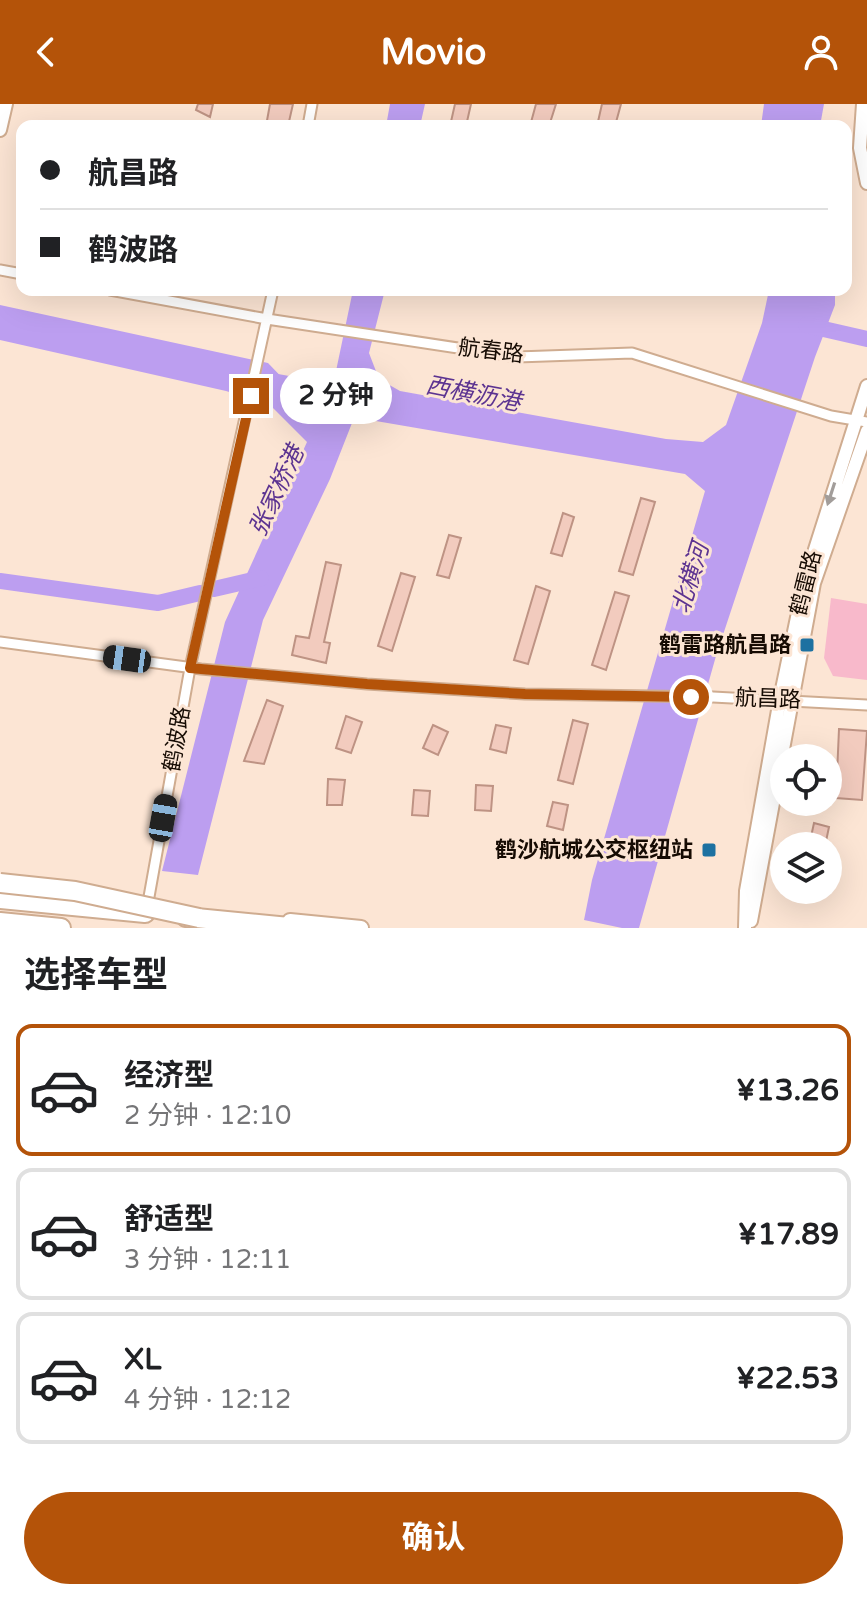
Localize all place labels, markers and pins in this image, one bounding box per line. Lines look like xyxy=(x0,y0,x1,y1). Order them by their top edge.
place label: 鹤雷路航昌路 xyxy=(659,632,791,658)
marker: 鹤雷路航昌路 xyxy=(798,636,816,654)
place label: 鹤沙航城公交枢纽站 xyxy=(495,837,693,863)
marker: 鹤沙航城公交枢纽站 xyxy=(700,841,718,859)

